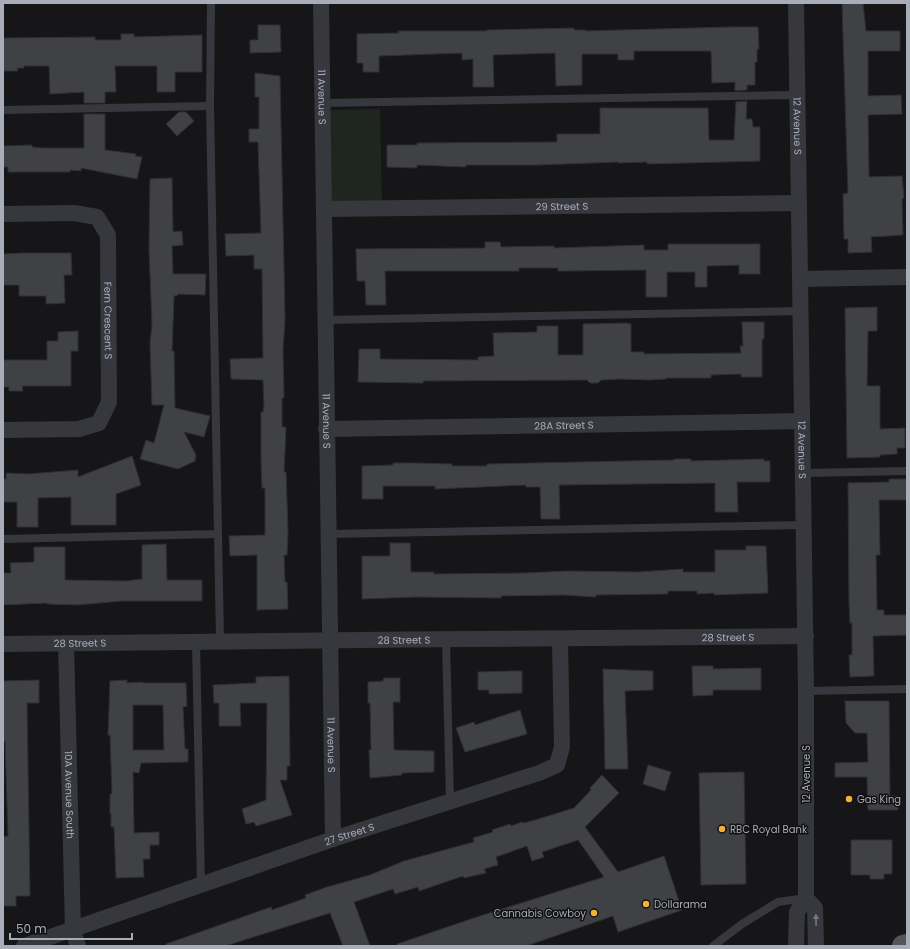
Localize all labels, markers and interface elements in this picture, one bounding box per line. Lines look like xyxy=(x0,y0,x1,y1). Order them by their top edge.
street label: 11 Avenue S xyxy=(314,69,330,125)
street label: 12 Avenue S xyxy=(790,97,806,155)
street label: 29 Street S xyxy=(536,198,588,214)
street label: Fern Crescent S xyxy=(101,282,116,360)
street label: 11 Avenue S xyxy=(319,393,335,449)
street label: 28A Street S xyxy=(534,417,594,433)
street label: 12 Avenue S xyxy=(795,421,810,479)
street label: 28 Street S xyxy=(702,629,754,645)
street label: 28 Street S xyxy=(378,632,430,647)
street label: 28 Street S xyxy=(54,635,107,651)
street label: 11 Avenue S xyxy=(324,717,340,773)
street label: 12 Avenue S xyxy=(799,745,814,803)
street label: 10A Avenue South xyxy=(61,751,78,839)
place label: Gas King xyxy=(857,792,901,807)
marker: Gas King xyxy=(844,794,854,804)
street label: 27 Street S xyxy=(322,819,376,849)
place label: RBC Royal Bank xyxy=(730,822,808,837)
marker: RBC Royal Bank xyxy=(717,824,727,834)
place label: Dollarama xyxy=(654,897,707,912)
marker: Dollarama xyxy=(641,899,651,909)
place label: Cannabis Cowboy xyxy=(494,906,586,921)
marker: Cannabis Cowboy xyxy=(589,908,599,918)
one-way arrow xyxy=(813,913,819,926)
scale bar xyxy=(10,915,132,941)
text: 50 m xyxy=(16,920,47,937)

